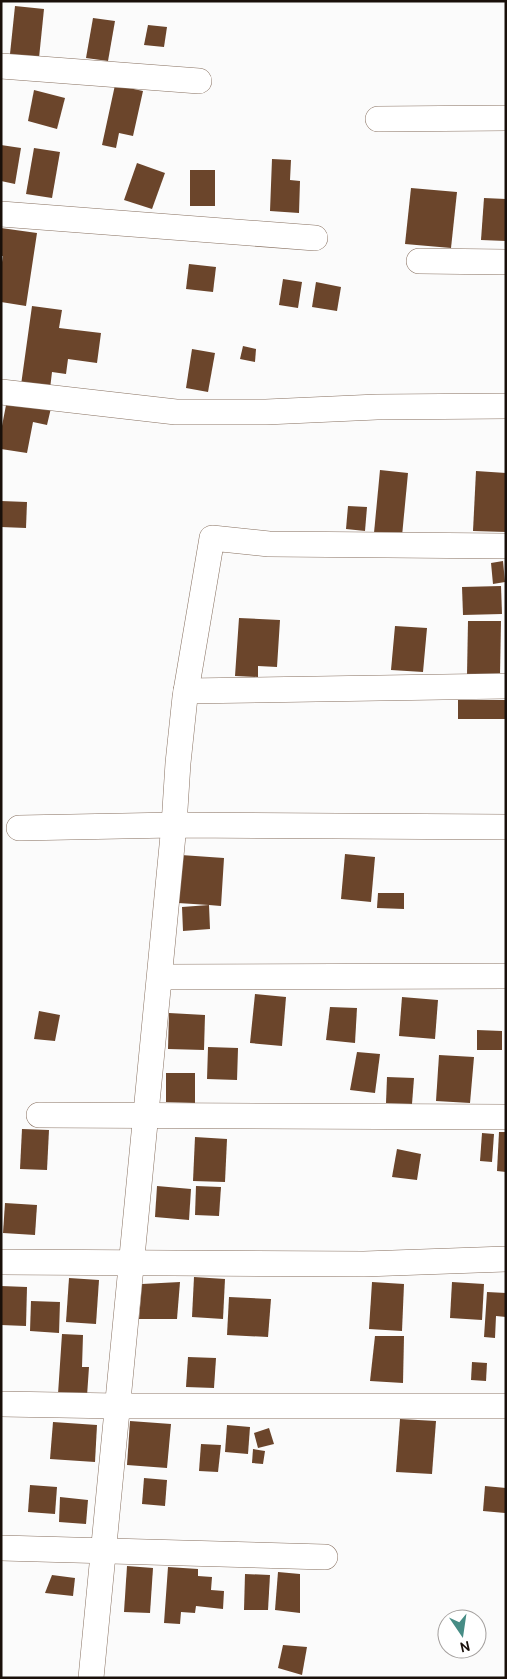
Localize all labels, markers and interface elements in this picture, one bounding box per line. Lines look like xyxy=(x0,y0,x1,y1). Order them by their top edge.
north arrow xyxy=(437,1609,487,1659)
text: N xyxy=(458,1637,472,1657)

